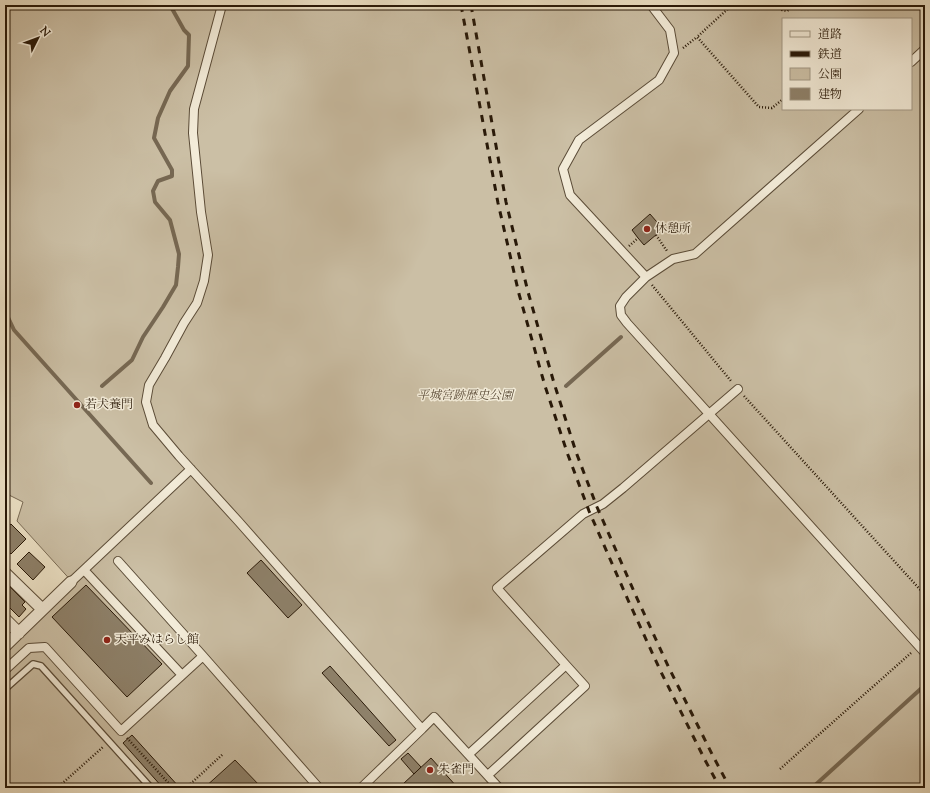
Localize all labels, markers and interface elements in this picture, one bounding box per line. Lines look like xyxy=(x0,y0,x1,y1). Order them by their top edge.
north arrow xyxy=(18,18,58,58)
legend xyxy=(782,18,912,110)
text: N xyxy=(35,23,54,41)
text: 道路 xyxy=(818,26,842,44)
text: 鉄道 xyxy=(817,46,842,64)
text: 公園 xyxy=(818,66,842,84)
text: 建物 xyxy=(818,86,842,104)
place label: 休憩所 xyxy=(655,220,691,238)
marker: 休憩所 xyxy=(642,224,652,234)
park label: 平城宮跡歴史公園 xyxy=(417,387,515,405)
place label: 若犬養門 xyxy=(85,396,133,414)
marker: 若犬養門 xyxy=(72,400,82,410)
place label: 天平みはらし館 xyxy=(115,631,199,649)
marker: 天平みはらし館 xyxy=(102,635,112,645)
place label: 朱雀門 xyxy=(438,761,474,779)
marker: 朱雀門 xyxy=(425,765,435,775)

